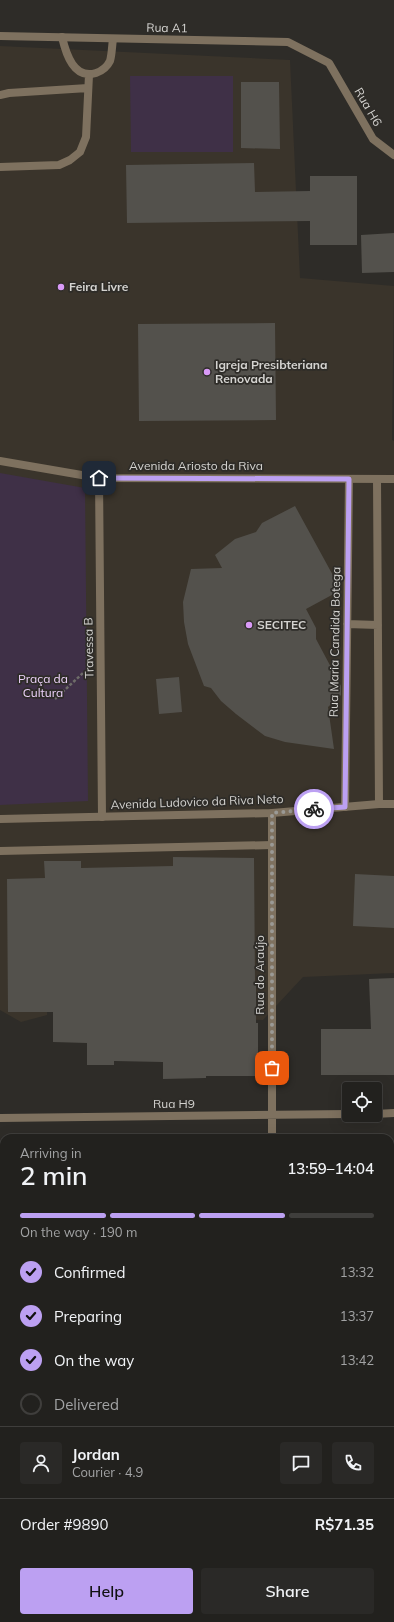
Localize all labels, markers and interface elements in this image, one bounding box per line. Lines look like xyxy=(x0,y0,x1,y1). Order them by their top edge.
street label: Rua A1 xyxy=(146,20,188,35)
street label: Rua H6 xyxy=(351,85,385,129)
place label: Feira Livre xyxy=(69,279,129,294)
marker: Feira Livre xyxy=(56,282,66,292)
place label: Igreja Presibteriana Renovada xyxy=(215,357,328,386)
marker: Igreja Presibteriana Renovada xyxy=(202,367,212,377)
street label: Avenida Ariosto da Riva xyxy=(129,458,263,473)
pin xyxy=(82,461,116,495)
icon: home xyxy=(88,467,110,489)
street label: Rua Maria Candida Botega xyxy=(326,567,343,717)
street label: Travessa B xyxy=(80,617,97,679)
place label: SECITEC xyxy=(257,617,306,632)
marker: SECITEC xyxy=(244,620,254,630)
park label: Praça da Cultura xyxy=(18,671,68,700)
courier xyxy=(294,789,334,829)
street label: Avenida Ludovico da Riva Neto xyxy=(110,791,284,812)
icon: bike xyxy=(303,798,325,820)
street label: Rua do Araújo xyxy=(252,935,267,1015)
pin xyxy=(255,1051,289,1085)
icon: bag xyxy=(261,1057,283,1079)
map controls xyxy=(342,1082,382,1122)
button: locate xyxy=(342,1082,382,1122)
street label: Rua H9 xyxy=(153,1096,195,1111)
text: Arriving in xyxy=(20,1145,82,1161)
text: 2 min xyxy=(20,1159,88,1192)
text: 13:59–14:04 xyxy=(287,1159,374,1178)
text: On the way · 190 m xyxy=(20,1224,137,1240)
icon: check xyxy=(20,1261,42,1283)
text: Confirmed xyxy=(54,1263,125,1282)
text: 13:32 xyxy=(340,1264,374,1280)
icon: check xyxy=(20,1305,42,1327)
text: Preparing xyxy=(54,1307,122,1326)
text: 13:37 xyxy=(340,1308,374,1324)
icon: check xyxy=(20,1349,42,1371)
text: On the way xyxy=(54,1351,134,1370)
text: 13:42 xyxy=(340,1352,374,1368)
text: Delivered xyxy=(54,1395,119,1414)
button: person xyxy=(20,1442,62,1484)
button: chat xyxy=(280,1442,322,1484)
button: phone xyxy=(332,1442,374,1484)
text: Jordan xyxy=(72,1445,120,1464)
text: Courier · 4.9 xyxy=(72,1464,143,1480)
text: Order #9890 xyxy=(20,1515,108,1534)
text: R$71.35 xyxy=(315,1515,374,1534)
button: Help xyxy=(20,1568,193,1614)
button: Share xyxy=(201,1568,374,1614)

